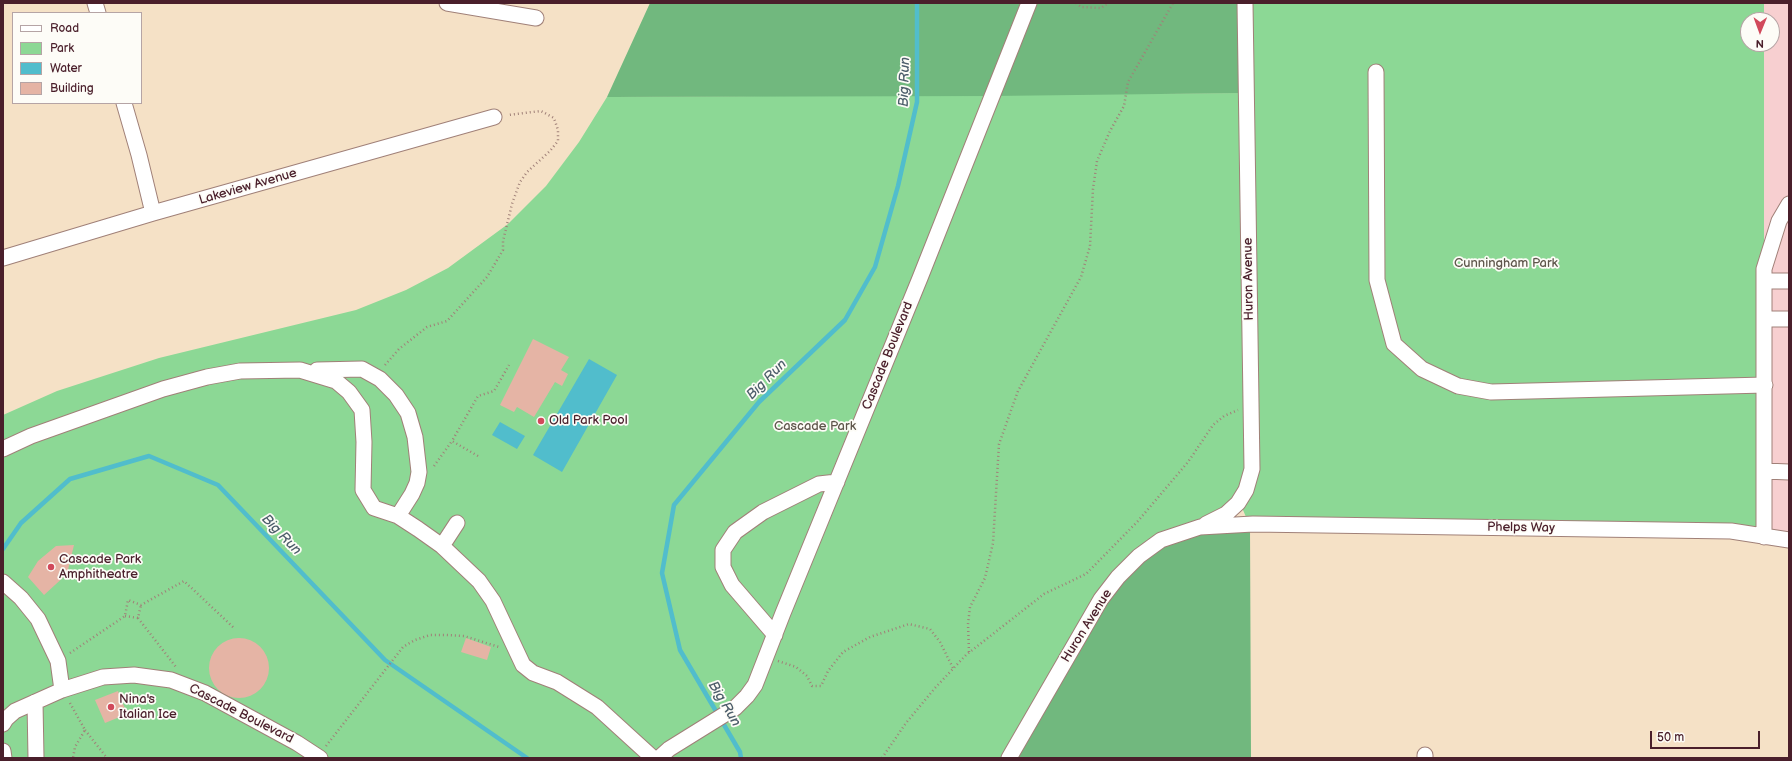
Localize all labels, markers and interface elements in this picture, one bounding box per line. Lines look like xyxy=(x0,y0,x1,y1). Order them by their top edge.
legend xyxy=(12,12,142,104)
north arrow xyxy=(1740,12,1780,52)
text: Road xyxy=(50,21,79,36)
text: N xyxy=(1756,37,1764,50)
text: Park xyxy=(50,41,74,56)
water label: Big Run xyxy=(896,57,914,107)
text: Water xyxy=(50,61,82,76)
text: Building xyxy=(50,81,94,96)
street label: Lakeview Avenue xyxy=(197,166,299,208)
street label: Huron Avenue xyxy=(1240,237,1258,321)
park label: Cunningham Park xyxy=(1454,256,1558,272)
street label: Cascade Boulevard xyxy=(859,300,917,412)
water label: Big Run xyxy=(743,356,791,404)
place label: Old Park Pool xyxy=(549,413,628,429)
marker: Old Park Pool xyxy=(536,416,546,426)
park label: Cascade Park xyxy=(774,419,856,435)
water label: Big Run xyxy=(258,511,304,559)
street label: Phelps Way xyxy=(1487,520,1555,536)
place label: Cascade Park Amphitheatre xyxy=(59,552,141,583)
marker: Cascade Park Amphitheatre xyxy=(46,562,56,572)
street label: Huron Avenue xyxy=(1058,587,1116,665)
water label: Big Run xyxy=(704,678,744,730)
street label: Cascade Boulevard xyxy=(186,681,296,747)
place label: Nina's Italian Ice xyxy=(119,692,177,723)
marker: Nina's Italian Ice xyxy=(106,702,116,712)
scale bar xyxy=(1652,723,1762,749)
text: 50 m xyxy=(1657,730,1684,745)

